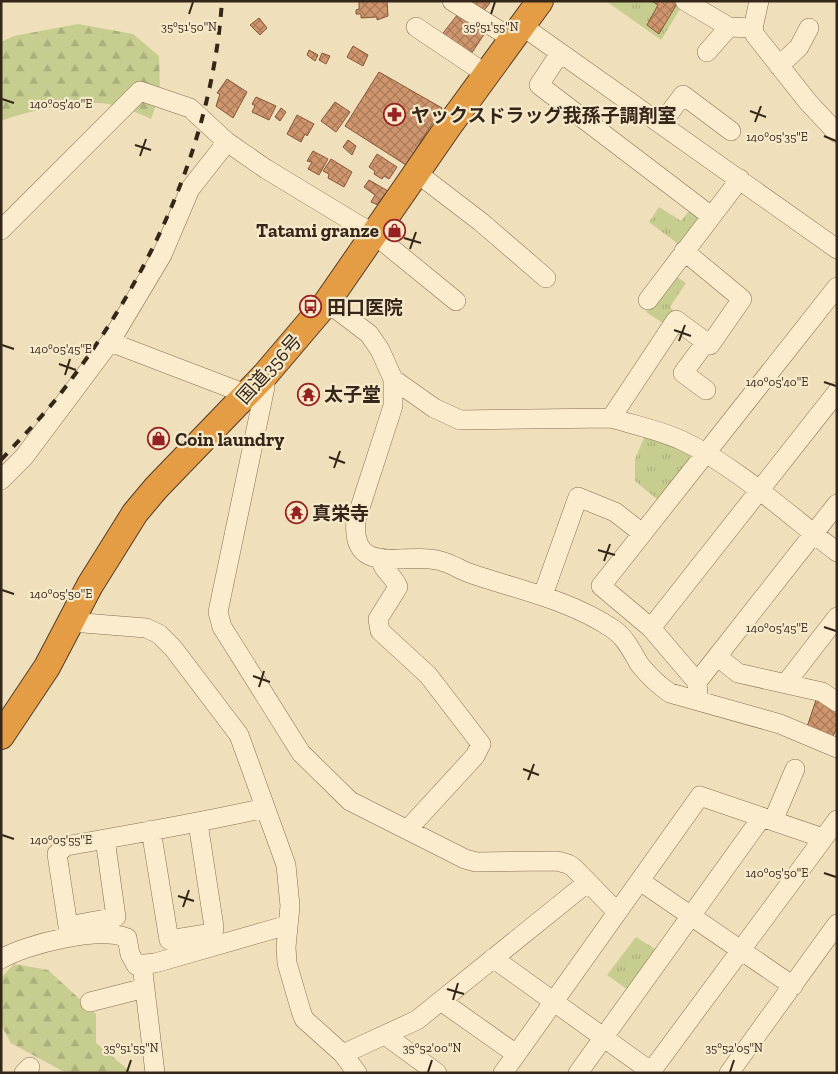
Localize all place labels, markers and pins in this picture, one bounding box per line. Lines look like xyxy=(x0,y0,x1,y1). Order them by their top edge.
pharmacy icon: ヤックスドラッグ我孫子調剤室 xyxy=(383,103,407,127)
place label: ヤックスドラッグ我孫子調剤室 xyxy=(411,104,676,127)
shop icon: Tatami granze xyxy=(383,218,407,242)
place label: Tatami granze xyxy=(256,219,379,242)
bus stop icon: 田口医院 xyxy=(299,295,323,319)
place label: 田口医院 xyxy=(327,296,403,319)
temple icon: 太子堂 xyxy=(296,382,320,406)
place label: 太子堂 xyxy=(324,383,381,406)
shop icon: Coin laundry xyxy=(147,427,171,451)
place label: Coin laundry xyxy=(175,428,284,451)
temple icon: 真栄寺 xyxy=(284,501,308,525)
place label: 真栄寺 xyxy=(312,502,369,525)

